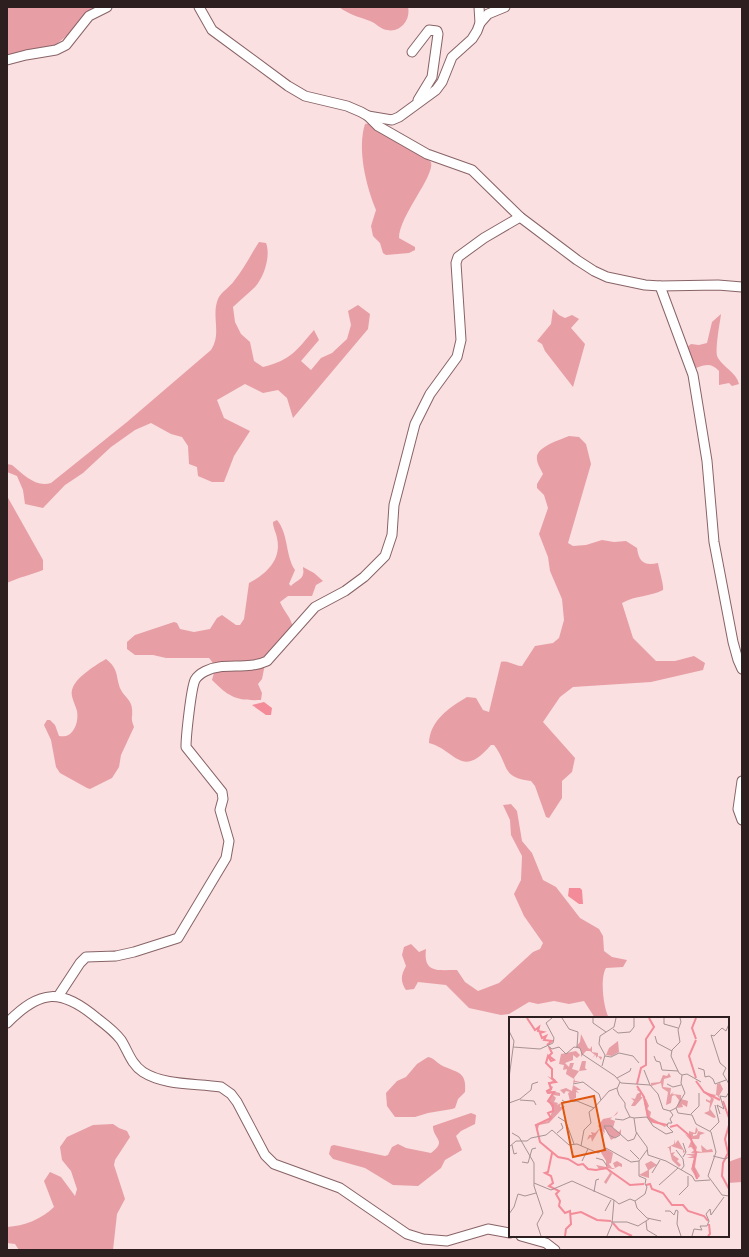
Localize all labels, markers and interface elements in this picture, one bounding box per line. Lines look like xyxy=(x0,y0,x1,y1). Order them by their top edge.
inset map xyxy=(509,1017,729,1237)

